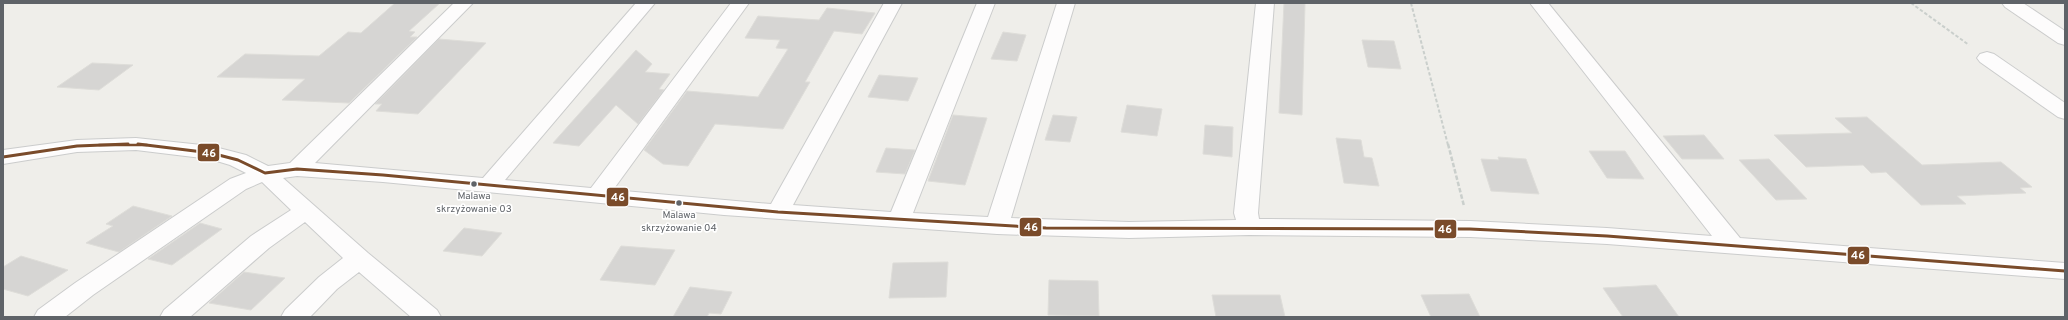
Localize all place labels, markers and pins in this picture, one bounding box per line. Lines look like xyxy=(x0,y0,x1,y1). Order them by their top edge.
marker: Malawa skrzyżowanie 03 xyxy=(469,179,479,189)
place label: Malawa skrzyżowanie 03 xyxy=(436,190,512,216)
marker: Malawa skrzyżowanie 04 xyxy=(674,198,684,208)
place label: Malawa skrzyżowanie 04 xyxy=(641,209,717,235)

